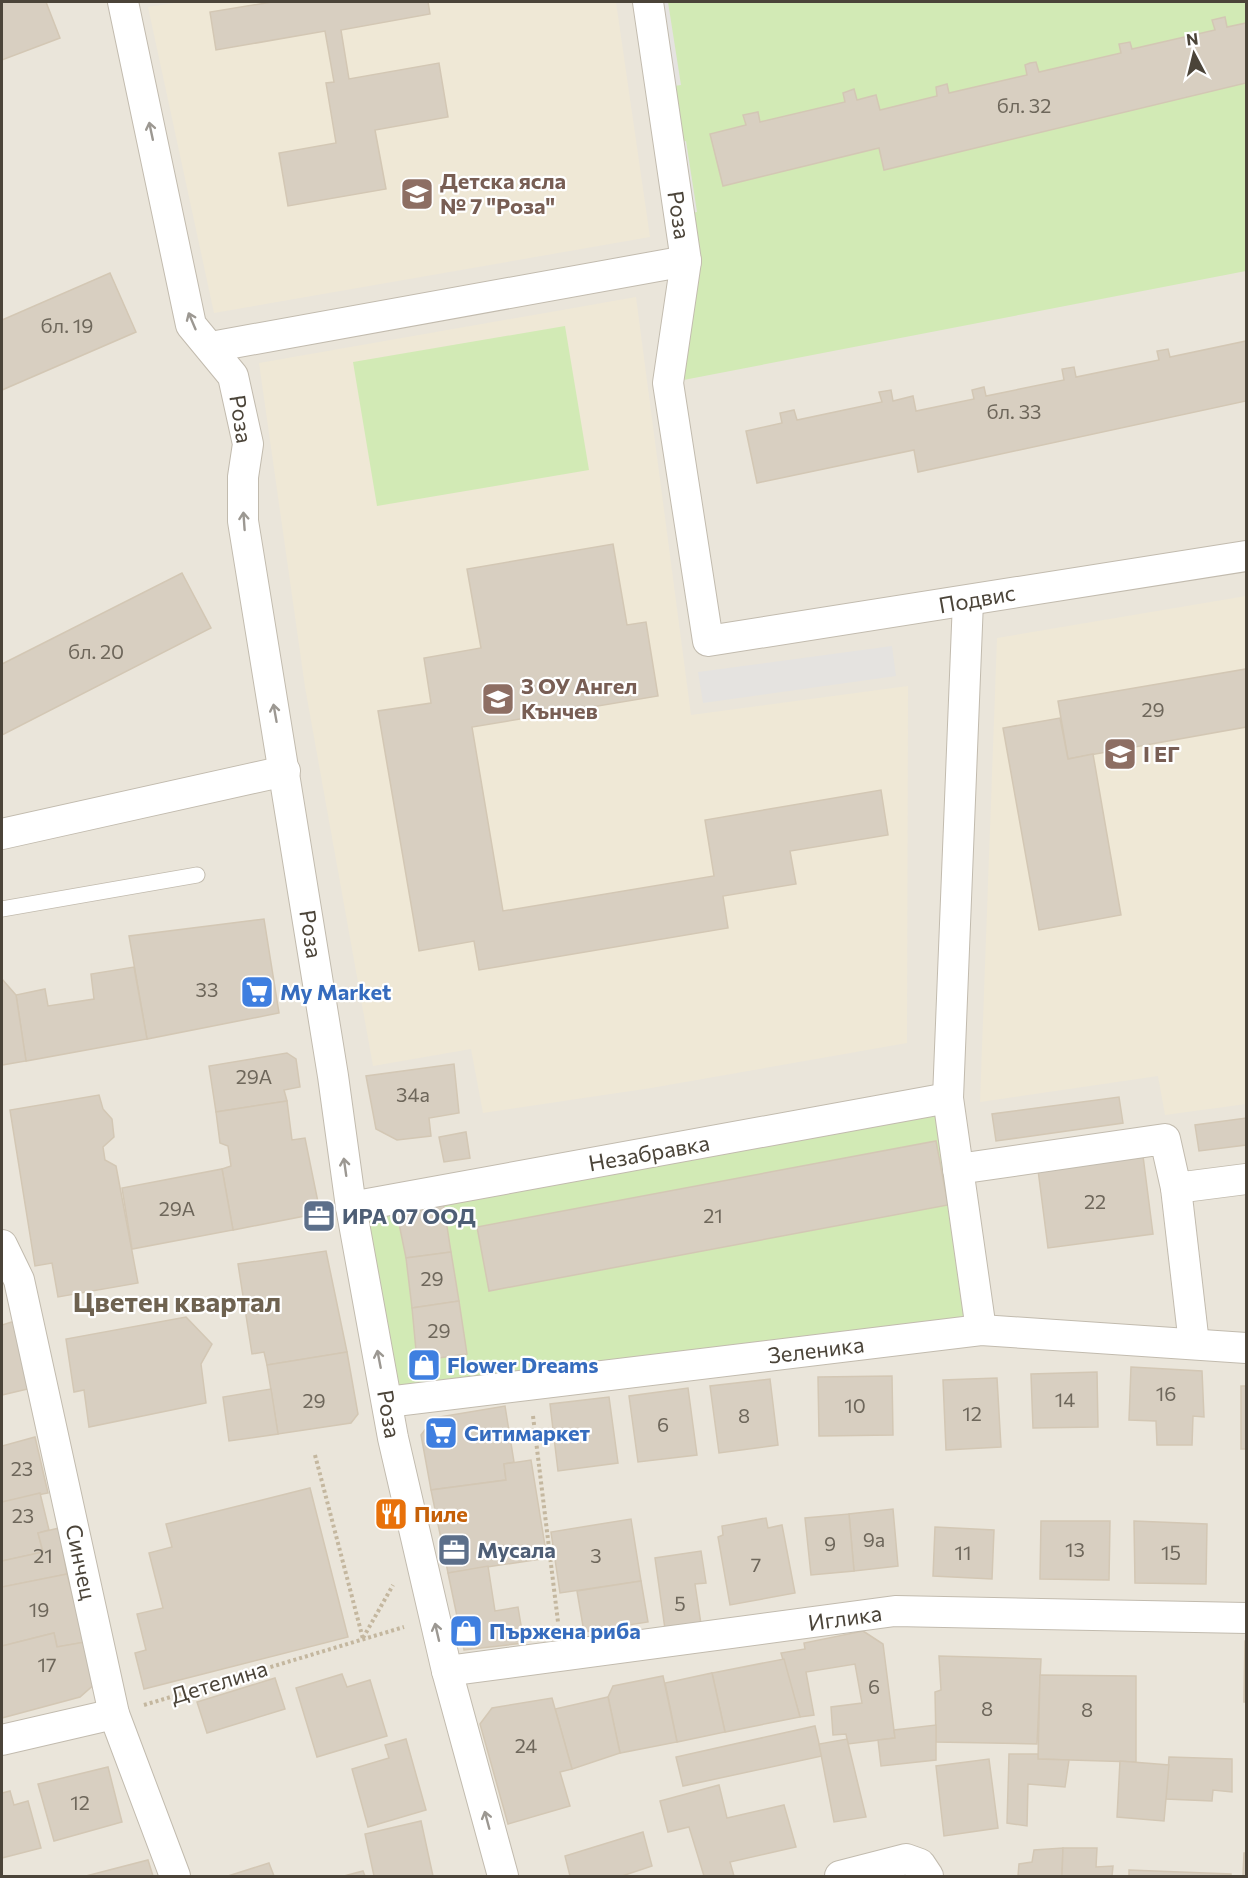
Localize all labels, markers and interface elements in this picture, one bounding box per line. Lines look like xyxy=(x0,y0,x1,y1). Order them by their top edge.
north arrow xyxy=(1164,24,1224,84)
text: N xyxy=(1185,28,1199,49)
house number: бл. 32 xyxy=(997,93,1051,117)
one-way arrow xyxy=(144,122,156,141)
place label: Детска ясла № 7 "Роза" xyxy=(440,167,566,219)
school or university icon: Детска ясла № 7 "Роза" xyxy=(399,176,435,212)
street label: Роза xyxy=(662,189,697,241)
house number: бл. 19 xyxy=(41,313,93,337)
one-way arrow xyxy=(186,313,197,331)
street label: Роза xyxy=(224,393,259,445)
house number: бл. 33 xyxy=(987,399,1041,423)
one-way arrow xyxy=(238,511,249,531)
street label: Подвис xyxy=(936,578,1017,619)
house number: бл. 20 xyxy=(68,639,124,663)
place label: 3 ОУ Ангел Кънчев xyxy=(521,672,637,724)
school or university icon: 3 ОУ Ангел Кънчев xyxy=(480,681,516,717)
house number: 29 xyxy=(1141,697,1165,721)
one-way arrow xyxy=(269,704,280,724)
school or university icon: I ЕГ xyxy=(1102,736,1138,772)
place label: I ЕГ xyxy=(1143,740,1180,767)
street label: Роза xyxy=(294,908,329,960)
supermarket icon: My Market xyxy=(239,974,275,1010)
house number: 33 xyxy=(196,977,218,1001)
place label: My Market xyxy=(280,978,391,1005)
house number: 29А xyxy=(236,1064,272,1088)
house number: 34a xyxy=(396,1082,430,1106)
street label: Незабравка xyxy=(586,1129,712,1176)
one-way arrow xyxy=(340,1157,351,1177)
house number: 22 xyxy=(1084,1189,1106,1213)
house number: 29А xyxy=(159,1196,195,1220)
office icon: ИРА 07 ООД xyxy=(301,1198,337,1234)
place label: ИРА 07 ООД xyxy=(342,1202,476,1229)
house number: 21 xyxy=(703,1203,723,1227)
house number: 29 xyxy=(420,1266,444,1290)
district label: Цветен квартал xyxy=(73,1284,281,1318)
house number: 29 xyxy=(427,1318,451,1342)
street label: Зеленика xyxy=(766,1330,866,1369)
shop icon: Flower Dreams xyxy=(406,1347,442,1383)
one-way arrow xyxy=(373,1349,384,1369)
place label: Flower Dreams xyxy=(447,1351,599,1378)
house number: 16 xyxy=(1156,1381,1176,1405)
house number: 14 xyxy=(1055,1387,1075,1411)
house number: 29 xyxy=(302,1388,326,1412)
street label: Роза xyxy=(372,1388,407,1440)
house number: 10 xyxy=(844,1393,866,1417)
house number: 12 xyxy=(962,1401,982,1425)
house number: 8 xyxy=(738,1403,750,1427)
house number: 6 xyxy=(657,1412,669,1436)
supermarket icon: Ситимаркет xyxy=(423,1415,459,1451)
place label: Ситимаркет xyxy=(464,1419,591,1446)
house number: 23 xyxy=(11,1456,33,1480)
restaurant icon: Пиле xyxy=(373,1496,409,1532)
place label: Пиле xyxy=(414,1500,468,1527)
house number: 23 xyxy=(12,1503,34,1527)
street label: Синчец xyxy=(60,1522,103,1602)
house number: 9a xyxy=(863,1527,885,1551)
house number: 9 xyxy=(824,1531,836,1555)
office icon: Мусала xyxy=(436,1532,472,1568)
place label: Мусала xyxy=(477,1536,556,1563)
house number: 13 xyxy=(1065,1537,1085,1561)
house number: 11 xyxy=(954,1540,972,1564)
house number: 15 xyxy=(1161,1540,1181,1564)
house number: 21 xyxy=(33,1543,53,1567)
house number: 3 xyxy=(590,1543,602,1567)
house number: 7 xyxy=(751,1552,761,1576)
house number: 5 xyxy=(674,1591,686,1615)
house number: 19 xyxy=(29,1597,49,1621)
street label: Иглика xyxy=(806,1599,884,1636)
shop icon: Пържена риба xyxy=(448,1613,484,1649)
place label: Пържена риба xyxy=(489,1617,641,1644)
one-way arrow xyxy=(431,1622,443,1641)
house number: 17 xyxy=(37,1652,57,1676)
street label: Детелина xyxy=(167,1654,271,1709)
house number: 6 xyxy=(868,1674,880,1698)
house number: 8 xyxy=(981,1696,993,1720)
house number: 8 xyxy=(1081,1697,1093,1721)
house number: 24 xyxy=(515,1733,537,1757)
house number: 12 xyxy=(70,1790,90,1814)
one-way arrow xyxy=(481,1811,492,1830)

